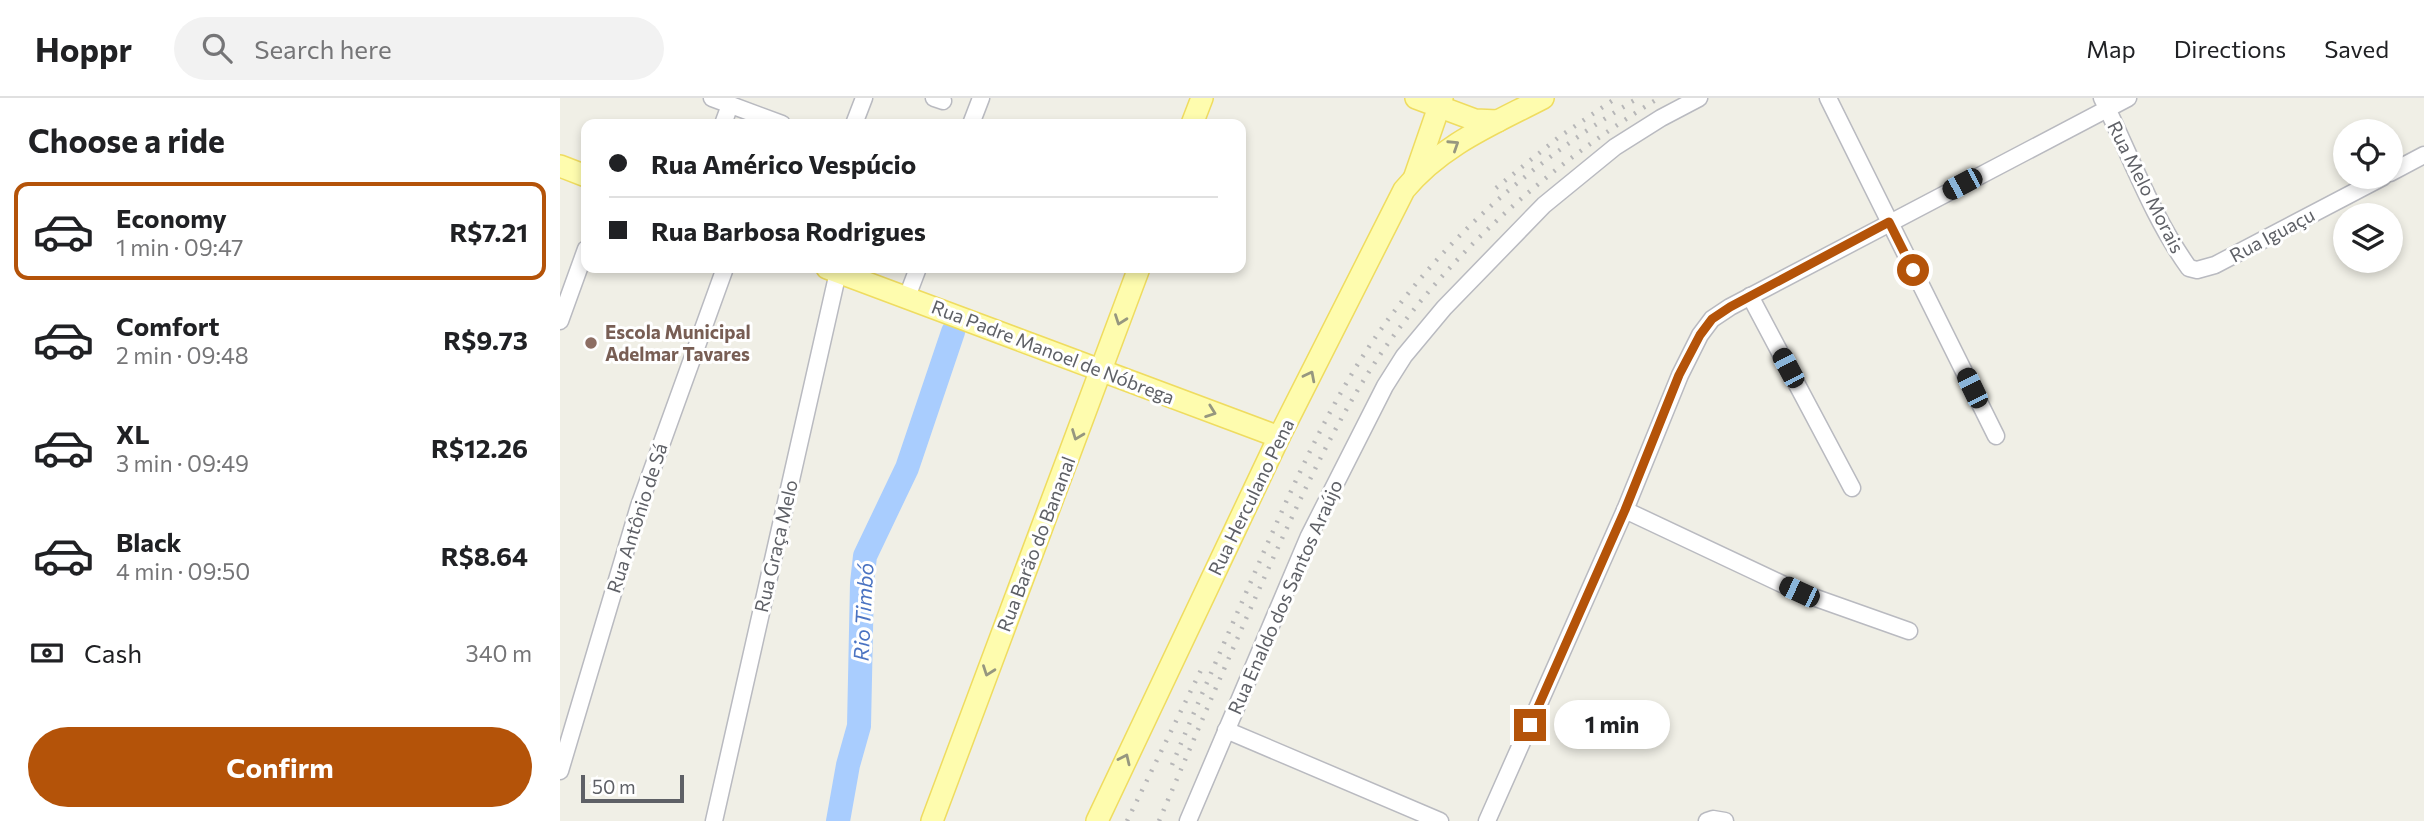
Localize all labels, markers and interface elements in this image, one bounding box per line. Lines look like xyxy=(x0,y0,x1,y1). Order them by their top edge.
search box xyxy=(174,17,664,80)
text: Hoppr xyxy=(35,28,132,69)
icon: search xyxy=(198,29,236,67)
text: Search here xyxy=(254,33,392,64)
text: Map xyxy=(2086,34,2136,63)
text: Directions xyxy=(2174,34,2286,63)
text: Saved xyxy=(2324,34,2389,63)
street label: Rua Melo Morais xyxy=(2103,117,2190,257)
map controls xyxy=(2333,119,2403,273)
button: locate xyxy=(2333,119,2403,189)
text: Choose a ride xyxy=(28,120,225,160)
one-way arrow xyxy=(1446,141,1459,154)
text: Rua Américo Vespúcio xyxy=(651,148,916,179)
car xyxy=(1939,165,1986,203)
icon: car xyxy=(32,200,95,263)
text: Economy xyxy=(116,202,227,233)
street label: Rua Iguaçu xyxy=(2225,203,2318,267)
button: layers xyxy=(2333,203,2403,273)
text: Rua Barbosa Rodrigues xyxy=(651,215,926,246)
text: R$7.21 xyxy=(449,216,528,247)
text: 1 min · 09:47 xyxy=(116,233,244,261)
route start xyxy=(1897,254,1929,286)
street label: Rua Padre Manoel de Nóbrega xyxy=(929,295,1178,409)
icon: car xyxy=(32,308,95,371)
text: Comfort xyxy=(116,310,219,341)
one-way arrow xyxy=(1114,313,1128,325)
place label: Escola Municipal Adelmar Tavares xyxy=(605,320,751,365)
text: R$9.73 xyxy=(443,324,528,355)
marker: Escola Municipal Adelmar Tavares xyxy=(583,335,599,351)
text: 2 min · 09:48 xyxy=(116,341,249,369)
car xyxy=(1769,345,1808,391)
car xyxy=(1954,365,1991,411)
one-way arrow xyxy=(1301,371,1315,383)
one-way arrow xyxy=(1204,404,1216,418)
street label: Rua Herculano Pena xyxy=(1203,415,1298,579)
icon: car xyxy=(32,416,95,479)
text: XL xyxy=(116,418,150,449)
one-way arrow xyxy=(1071,429,1085,441)
text: R$12.26 xyxy=(431,432,528,463)
street label: Rua Antônio de Sá xyxy=(601,440,672,596)
text: 3 min · 09:49 xyxy=(116,449,249,477)
street label: Rua Barão do Bananal xyxy=(991,453,1080,635)
street label: Rua Enaldo dos Santos Araújo xyxy=(1222,476,1347,718)
street label: Rua Graça Melo xyxy=(749,477,802,614)
icon: car xyxy=(32,524,95,587)
text: Black xyxy=(116,526,182,557)
text: R$8.64 xyxy=(441,540,528,571)
text: 4 min · 09:50 xyxy=(116,557,250,585)
water label: Rio Timbó xyxy=(847,562,878,662)
car xyxy=(1776,574,1823,610)
icon: cash xyxy=(28,634,66,672)
text: Cash xyxy=(84,637,142,668)
text: 340 m xyxy=(466,639,532,667)
one-way arrow xyxy=(983,665,997,677)
callout: 1 min xyxy=(1555,700,1670,750)
route end xyxy=(1514,709,1546,741)
text: 1 min xyxy=(1585,710,1639,738)
button: Confirm xyxy=(28,727,532,807)
one-way arrow xyxy=(1117,754,1131,766)
scale bar xyxy=(581,772,684,804)
text: 50 m xyxy=(592,775,636,798)

